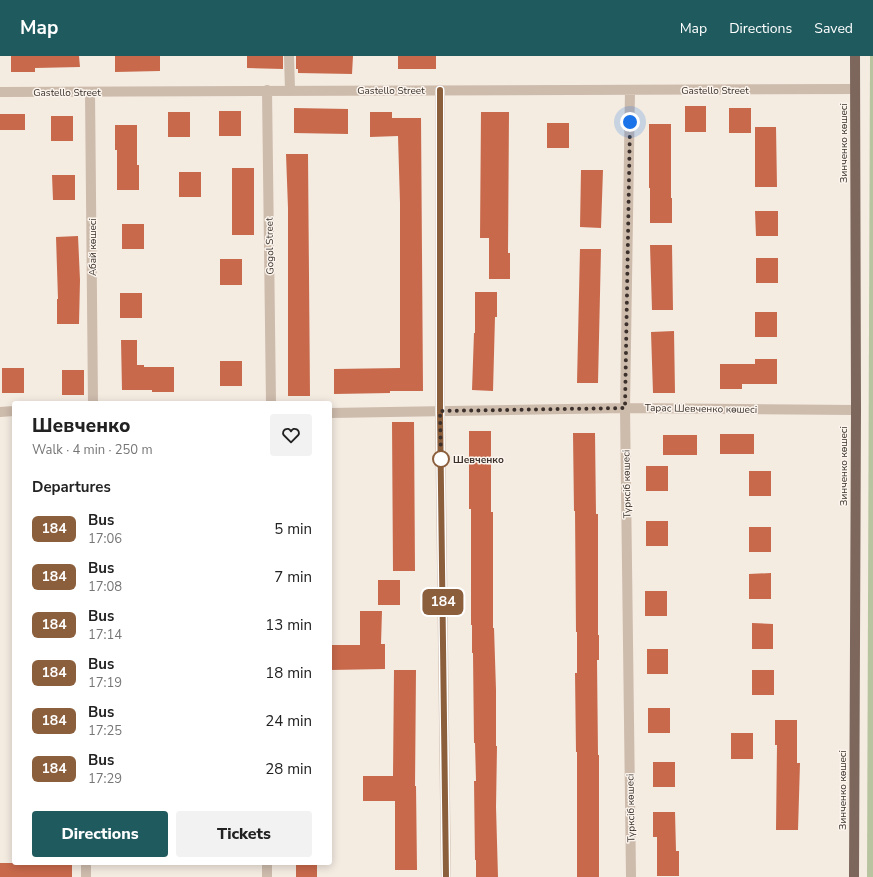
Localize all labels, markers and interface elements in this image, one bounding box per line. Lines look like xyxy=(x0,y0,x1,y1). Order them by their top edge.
text: Map xyxy=(20,15,58,41)
text: Map xyxy=(680,19,707,38)
text: Directions xyxy=(729,19,792,38)
text: Saved xyxy=(814,19,853,38)
street label: Gastello Street xyxy=(357,84,425,98)
street label: Gastello Street xyxy=(681,84,749,98)
street label: Gastello Street xyxy=(33,86,101,100)
street label: Зинченко көшесі xyxy=(837,103,851,183)
your location xyxy=(620,112,640,132)
street label: Gogol Street xyxy=(262,217,277,275)
street label: Абай көшесі xyxy=(86,218,100,276)
street label: Тарас Шевченко көшесі xyxy=(645,401,757,417)
text: Шевченко xyxy=(32,413,131,439)
button: heart xyxy=(270,414,312,456)
street label: Зинченко көшесі xyxy=(837,426,851,506)
text: Walk · 4 min · 250 m xyxy=(32,441,153,459)
marker: Шевченко xyxy=(432,450,450,468)
street label: Түрксіб көшесі xyxy=(619,450,635,518)
place label: Шевченко xyxy=(453,453,504,467)
text: Departures xyxy=(32,477,111,497)
text: Bus xyxy=(88,510,114,530)
text: 184 xyxy=(41,519,67,538)
text: 5 min xyxy=(274,519,312,539)
text: 17:06 xyxy=(88,530,122,548)
text: Bus xyxy=(88,558,114,578)
text: 184 xyxy=(41,567,67,586)
text: 7 min xyxy=(274,567,312,587)
text: 17:08 xyxy=(88,578,122,596)
line badge: 184 xyxy=(420,589,466,615)
text: 184 xyxy=(430,592,456,611)
text: Bus xyxy=(88,606,114,626)
text: 184 xyxy=(41,615,67,634)
text: 13 min xyxy=(265,615,312,635)
text: 17:14 xyxy=(88,626,122,644)
text: Bus xyxy=(88,654,114,674)
text: 184 xyxy=(41,663,67,682)
text: 18 min xyxy=(265,663,312,683)
text: 17:19 xyxy=(88,674,122,692)
text: Bus xyxy=(88,702,114,722)
text: 184 xyxy=(41,711,67,730)
text: 24 min xyxy=(265,711,312,731)
text: 17:25 xyxy=(88,722,122,740)
text: Bus xyxy=(88,750,114,770)
street label: Зинченко көшесі xyxy=(836,750,850,830)
text: 184 xyxy=(41,759,67,778)
text: 28 min xyxy=(265,759,312,779)
text: 17:29 xyxy=(88,770,122,788)
street label: Түрксіб көшесі xyxy=(623,774,639,842)
button: Directions xyxy=(32,811,168,857)
button: Tickets xyxy=(176,811,312,857)

